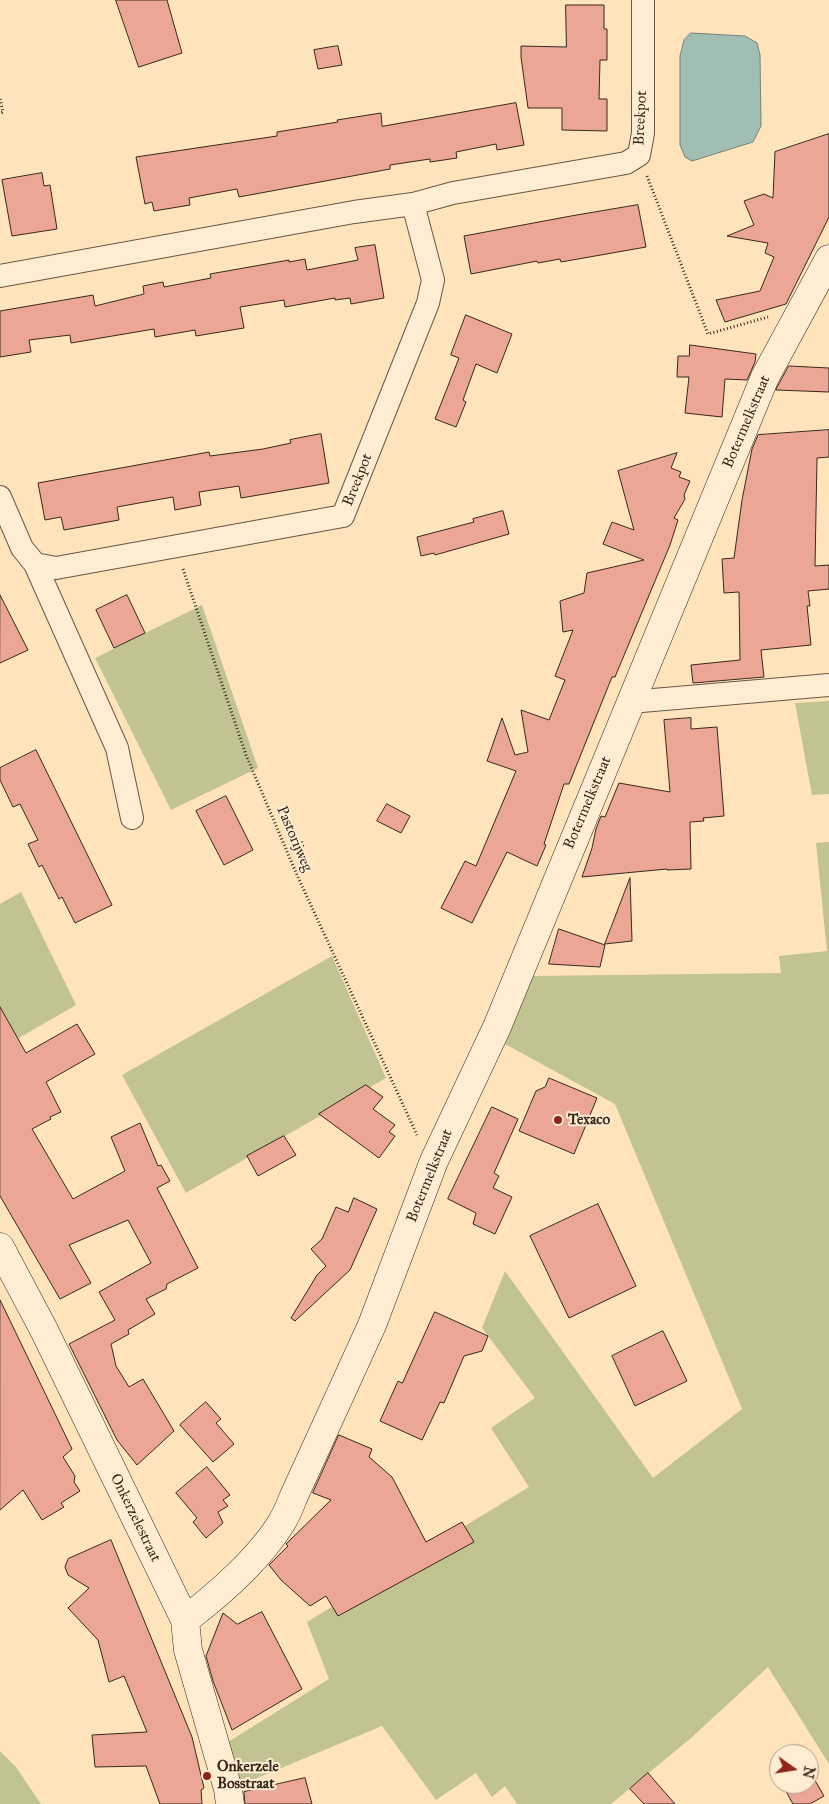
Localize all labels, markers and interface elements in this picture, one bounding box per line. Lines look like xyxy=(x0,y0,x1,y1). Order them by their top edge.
street label: Breekpot xyxy=(631,90,651,146)
street label: Botermelkstraat xyxy=(719,373,775,471)
street label: Breekpot xyxy=(339,451,377,509)
street label: Botermelkstraat xyxy=(560,754,616,852)
street label: Pastorijweg xyxy=(272,804,316,874)
place label: Texaco xyxy=(568,1111,610,1129)
marker: Texaco xyxy=(552,1114,564,1126)
street label: Botermelkstraat xyxy=(403,1127,457,1225)
street label: Onkerzelestraat xyxy=(106,1471,164,1565)
north arrow xyxy=(769,1744,819,1794)
place label: Onkerzele Bosstraat xyxy=(217,1758,279,1793)
text: N xyxy=(799,1765,818,1780)
marker: Onkerzele Bosstraat xyxy=(201,1770,213,1782)

